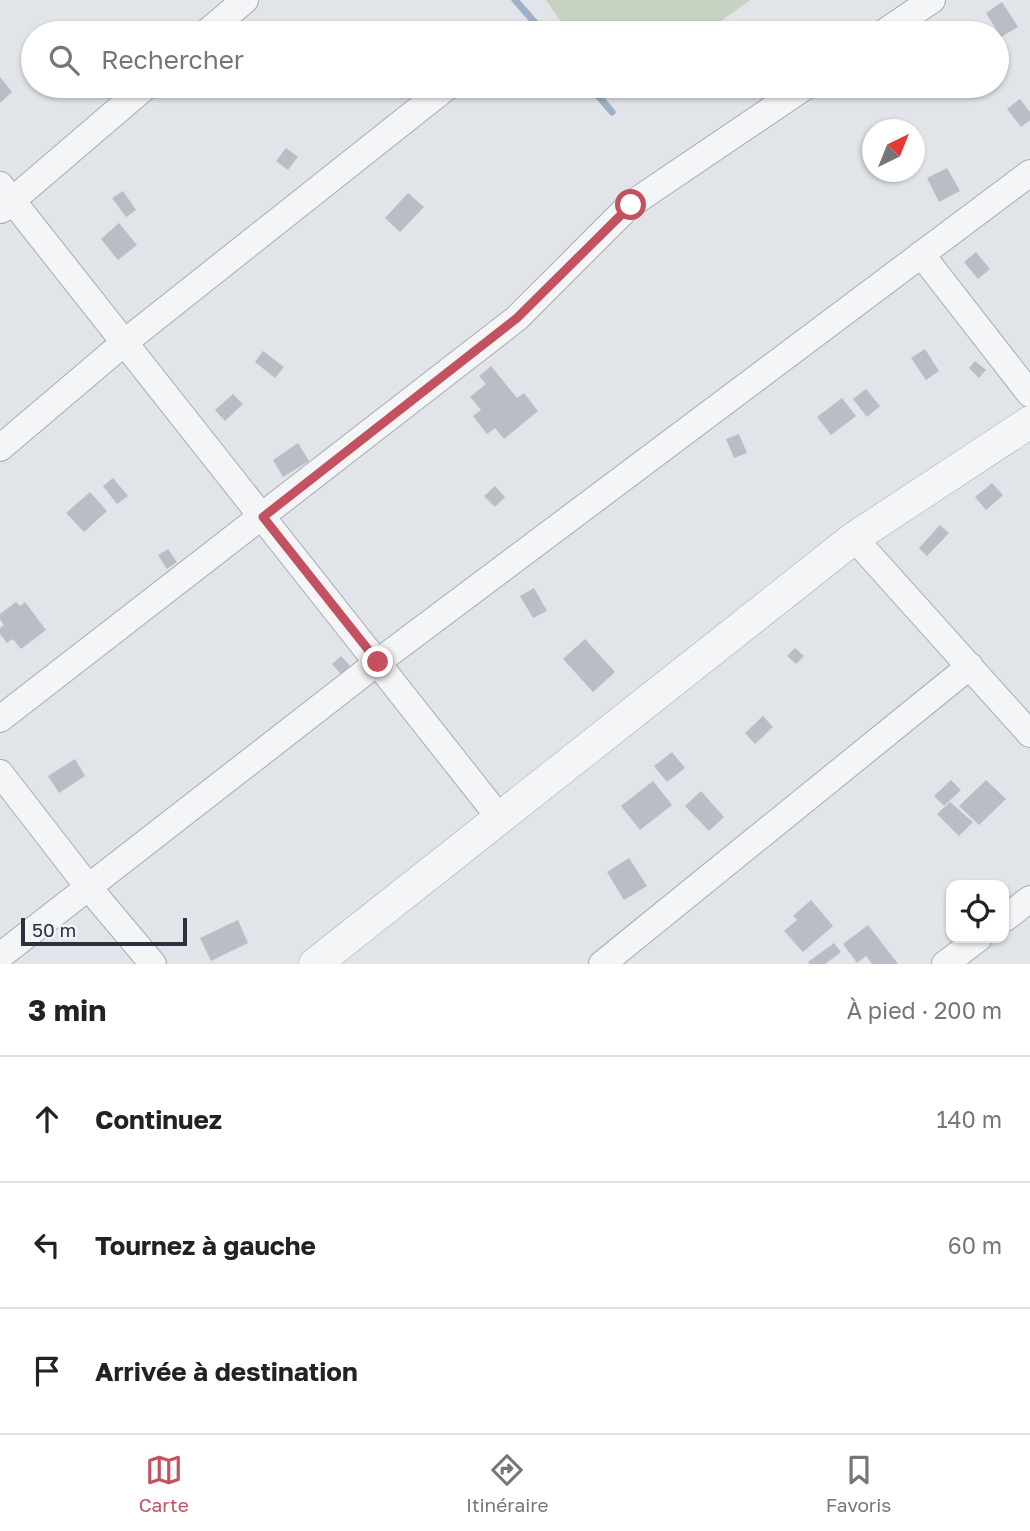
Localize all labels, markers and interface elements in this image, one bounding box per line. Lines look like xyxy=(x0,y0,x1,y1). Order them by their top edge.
search box xyxy=(21,21,1009,98)
icon: search xyxy=(45,41,83,79)
text: Rechercher xyxy=(101,44,244,75)
north arrow xyxy=(862,119,925,182)
route start xyxy=(615,189,646,220)
route end xyxy=(362,646,393,677)
map controls xyxy=(946,880,1009,943)
button: locate xyxy=(946,880,1009,943)
scale bar xyxy=(21,915,187,947)
text: 50 m xyxy=(32,918,76,941)
text: 3 min xyxy=(28,992,106,1028)
text: À pied · 200 m xyxy=(847,996,1002,1024)
icon: ahead xyxy=(28,1100,66,1138)
text: Continuez xyxy=(95,1104,222,1135)
text: 140 m xyxy=(936,1105,1002,1133)
icon: left xyxy=(28,1226,66,1264)
text: Tournez à gauche xyxy=(95,1230,316,1261)
text: 60 m xyxy=(948,1231,1002,1259)
icon: arrive xyxy=(28,1352,66,1390)
text: Arrivée à destination xyxy=(95,1356,358,1387)
tab: Carte xyxy=(139,1451,189,1516)
tab: Itinéraire xyxy=(466,1451,549,1516)
tab: Favoris xyxy=(826,1451,891,1516)

